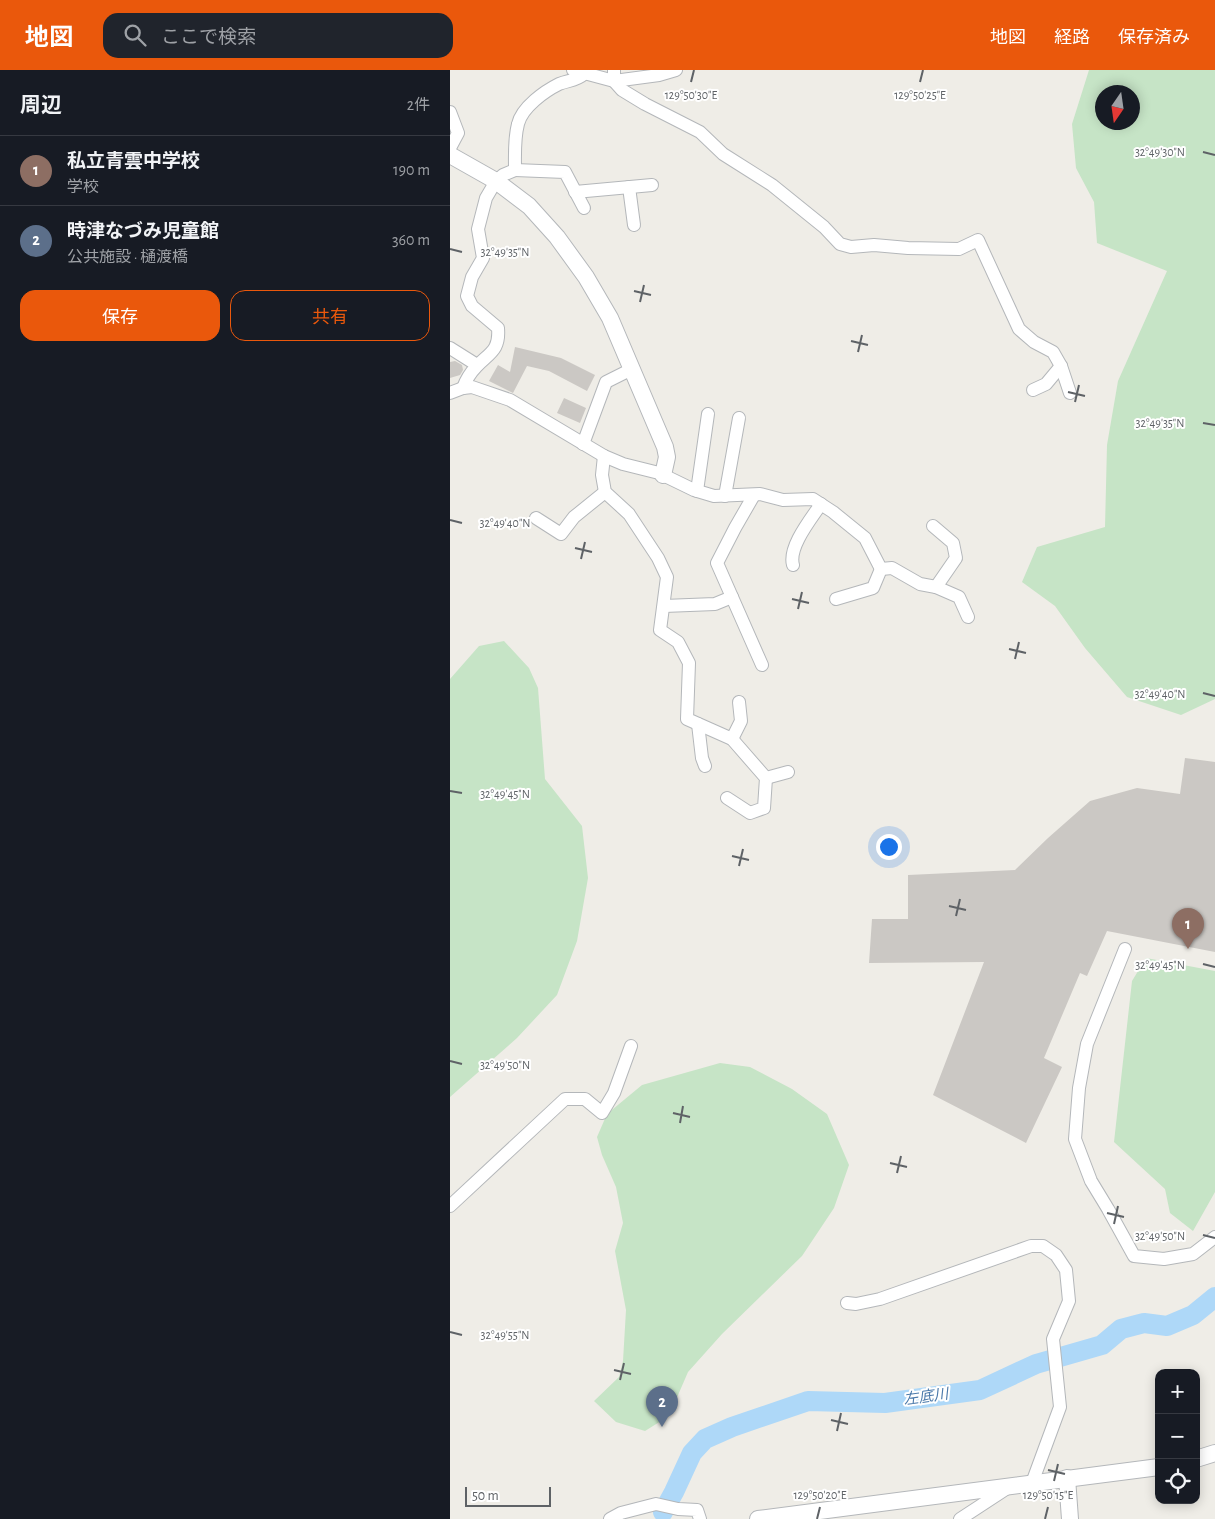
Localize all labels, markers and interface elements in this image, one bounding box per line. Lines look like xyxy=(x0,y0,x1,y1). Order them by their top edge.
search box xyxy=(103,13,453,58)
icon: search xyxy=(121,21,149,49)
text: 地図 xyxy=(25,26,73,50)
text: ここで検索 xyxy=(161,28,256,47)
text: 地図 xyxy=(990,29,1026,47)
text: 経路 xyxy=(1054,29,1090,47)
text: 保存済み xyxy=(1118,29,1190,47)
north arrow xyxy=(1095,85,1140,130)
text: 129°50'30"E xyxy=(665,89,717,101)
text: 129°50'25"E xyxy=(894,89,946,101)
text: 周辺 xyxy=(20,95,62,116)
text: 2件 xyxy=(407,97,430,113)
text: 32°49'30"N xyxy=(1135,146,1185,158)
text: 私立青雲中学校 xyxy=(67,152,200,171)
text: 1 xyxy=(33,162,39,178)
text: 190 m xyxy=(393,162,430,178)
text: 学校 xyxy=(67,179,99,195)
text: 時津なづみ児童館 xyxy=(67,222,219,241)
text: 2 xyxy=(32,232,40,248)
text: 360 m xyxy=(392,232,430,248)
text: 32°49'35"N xyxy=(481,246,529,258)
text: 公共施設 · 樋渡橋 xyxy=(67,249,188,265)
button: 保存 xyxy=(20,290,220,341)
button: 共有 xyxy=(230,290,430,341)
text: 32°49'35"N xyxy=(1136,417,1184,429)
text: 32°49'40"N xyxy=(480,517,531,529)
text: 32°49'40"N xyxy=(1135,688,1186,700)
text: 32°49'45"N xyxy=(480,788,530,800)
your location xyxy=(876,834,902,860)
pin: 1 xyxy=(1172,908,1204,949)
text: 32°49'45"N xyxy=(1135,959,1185,971)
text: 32°49'50"N xyxy=(480,1059,530,1071)
text: 32°49'50"N xyxy=(1135,1230,1185,1242)
text: 32°49'55"N xyxy=(481,1329,529,1341)
map controls xyxy=(1155,1369,1200,1504)
button: + xyxy=(1155,1369,1200,1414)
water label: 左底川 xyxy=(903,1385,951,1408)
pin: 2 xyxy=(646,1386,678,1427)
button: − xyxy=(1155,1414,1200,1459)
button: locate xyxy=(1155,1459,1200,1504)
scale bar xyxy=(465,1484,551,1507)
text: 50 m xyxy=(472,1489,499,1503)
text: 129°50'20"E xyxy=(793,1489,847,1501)
text: 129°50'15"E xyxy=(1023,1489,1073,1501)

